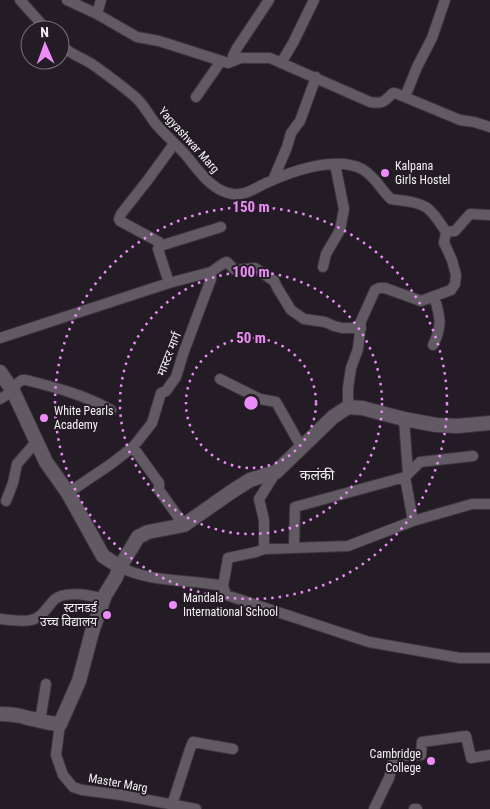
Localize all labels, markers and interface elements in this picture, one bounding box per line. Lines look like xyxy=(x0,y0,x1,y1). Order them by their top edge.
north arrow xyxy=(20,20,70,70)
text: N xyxy=(40,24,49,40)
street label: Yagyashwar Marg xyxy=(156,104,222,176)
place label: Kalpana Girls Hostel xyxy=(395,159,450,187)
marker: Kalpana Girls Hostel xyxy=(379,167,391,179)
text: 150 m xyxy=(232,198,270,216)
text: 100 m xyxy=(232,263,270,281)
street label: मास्टर मार्ग xyxy=(154,329,184,378)
text: 50 m xyxy=(236,329,266,347)
centre of rings xyxy=(242,394,260,412)
place label: White Pearls Academy xyxy=(54,404,113,432)
marker: White Pearls Academy xyxy=(38,412,50,424)
district label: कलंकी xyxy=(300,467,335,483)
place label: Mandala International School xyxy=(183,591,278,619)
marker: Mandala International School xyxy=(167,599,179,611)
place label: स्टानडर्ड उच्च विद्यालय xyxy=(40,601,98,629)
marker: स्टानडर्ड उच्च विद्यालय xyxy=(101,609,113,621)
place label: Cambridge College xyxy=(370,747,421,775)
marker: Cambridge College xyxy=(425,755,437,767)
street label: Master Marg xyxy=(87,771,149,795)

